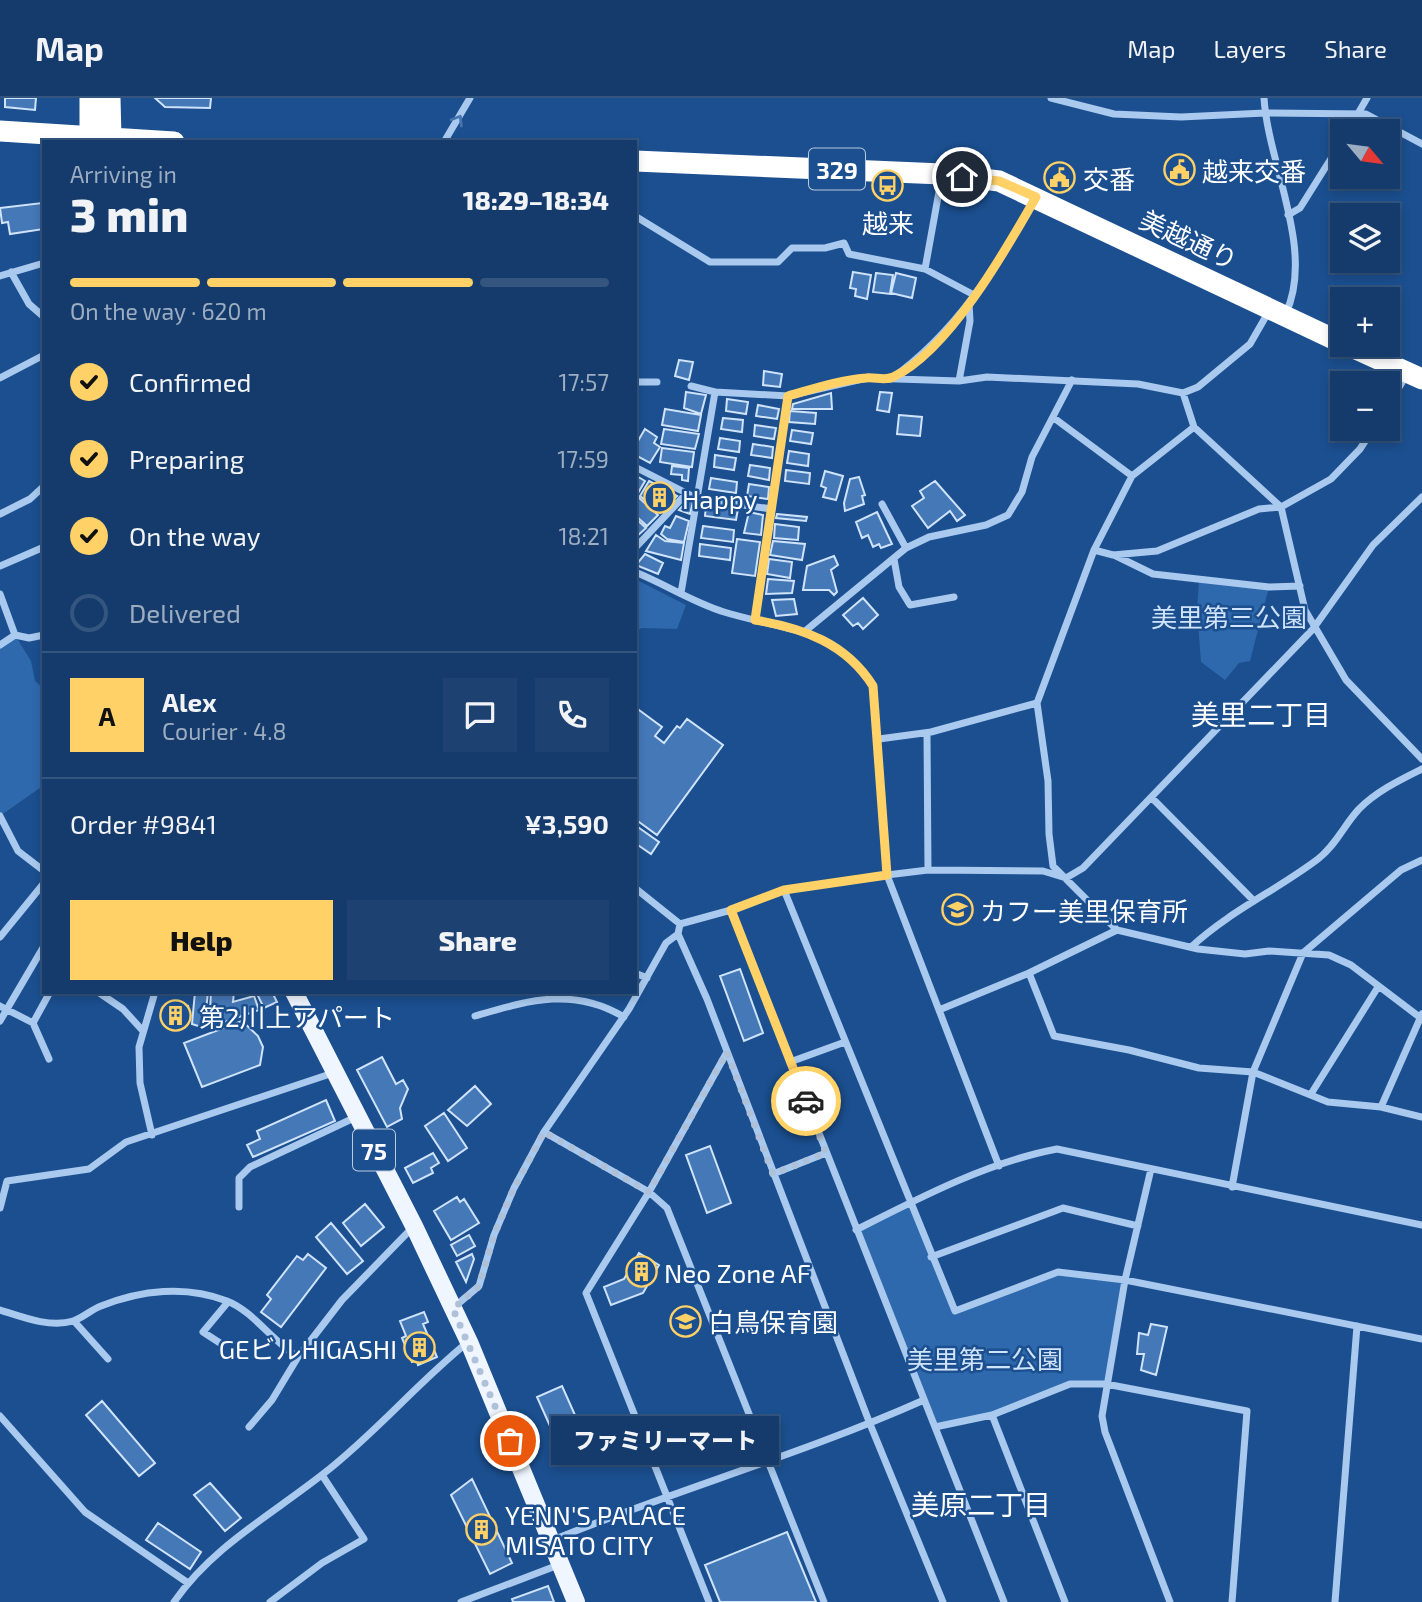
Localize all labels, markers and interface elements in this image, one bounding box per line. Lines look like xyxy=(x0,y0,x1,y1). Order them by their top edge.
text: Map xyxy=(35,28,104,68)
text: Map xyxy=(1127,34,1175,63)
text: Layers xyxy=(1213,34,1286,63)
text: Share xyxy=(1324,34,1387,63)
one-way arrow xyxy=(449,115,462,128)
north arrow xyxy=(1330,119,1400,189)
map controls xyxy=(1330,119,1400,441)
pin xyxy=(932,147,992,207)
road number: 329 xyxy=(809,148,865,190)
public building icon: 越来交番 xyxy=(1162,153,1196,187)
place label: 越来交番 xyxy=(1202,155,1306,186)
icon: home xyxy=(943,158,981,196)
text: Arriving in xyxy=(70,160,177,188)
public building icon: 交番 xyxy=(1043,161,1077,195)
place label: 交番 xyxy=(1083,163,1135,194)
bus stop icon: 越来 xyxy=(871,169,905,203)
text: 18:29–18:34 xyxy=(463,184,609,215)
text: 3 min xyxy=(70,186,188,241)
street label: 美越通り xyxy=(1135,203,1243,275)
button: layers xyxy=(1330,203,1400,273)
place label: 越来 xyxy=(862,207,914,238)
button: + xyxy=(1330,287,1400,357)
text: On the way · 620 m xyxy=(70,297,267,325)
icon: check xyxy=(70,363,108,401)
text: Confirmed xyxy=(129,366,252,397)
text: 17:57 xyxy=(559,368,609,396)
button: − xyxy=(1330,371,1400,441)
icon: check xyxy=(70,440,108,478)
text: Preparing xyxy=(129,443,244,474)
text: 17:59 xyxy=(557,445,609,473)
building icon: Happy xyxy=(642,481,676,515)
place label: Happy xyxy=(682,483,758,514)
icon: check xyxy=(70,517,108,555)
text: On the way xyxy=(129,520,260,551)
text: 18:21 xyxy=(558,522,609,550)
text: Delivered xyxy=(129,597,241,628)
park label: 美里第三公園 xyxy=(1151,601,1307,632)
button: chat xyxy=(443,678,517,752)
button: phone xyxy=(535,678,609,752)
text: Alex xyxy=(162,686,217,717)
district label: 美里二丁目 xyxy=(1191,697,1331,731)
text: A xyxy=(99,700,115,731)
text: Courier · 4.8 xyxy=(162,717,286,745)
text: Order #9841 xyxy=(70,808,217,839)
text: ¥3,590 xyxy=(525,808,609,839)
school or university icon: カフー美里保育所 xyxy=(940,893,974,927)
place label: カフー美里保育所 xyxy=(980,895,1188,926)
button: Help xyxy=(70,900,333,980)
button: Share xyxy=(347,900,609,980)
building icon: 第2川上アパート xyxy=(159,999,193,1033)
place label: 第2川上アパート xyxy=(199,1001,395,1032)
courier xyxy=(771,1066,841,1136)
icon: car xyxy=(787,1082,825,1120)
road number: 75 xyxy=(353,1130,395,1170)
building icon: Neo Zone AF xyxy=(624,1255,658,1289)
place label: Neo Zone AF xyxy=(664,1257,811,1288)
school or university icon: 白鳥保育園 xyxy=(668,1304,702,1338)
place label: 白鳥保育園 xyxy=(708,1306,838,1337)
building icon: GEビルHIGASHI xyxy=(403,1331,437,1365)
place label: GEビルHIGASHI xyxy=(219,1333,397,1364)
park label: 美里第二公園 xyxy=(907,1343,1063,1374)
pin xyxy=(480,1411,540,1471)
callout: ファミリーマート xyxy=(552,1416,780,1466)
icon: bag xyxy=(491,1422,529,1460)
text: ファミリーマート xyxy=(573,1426,757,1454)
district label: 美原二丁目 xyxy=(911,1487,1051,1521)
place label: YENN'S PALACE MISATO CITY xyxy=(505,1499,686,1560)
building icon: YENN'S PALACE MISATO CITY xyxy=(465,1512,499,1546)

